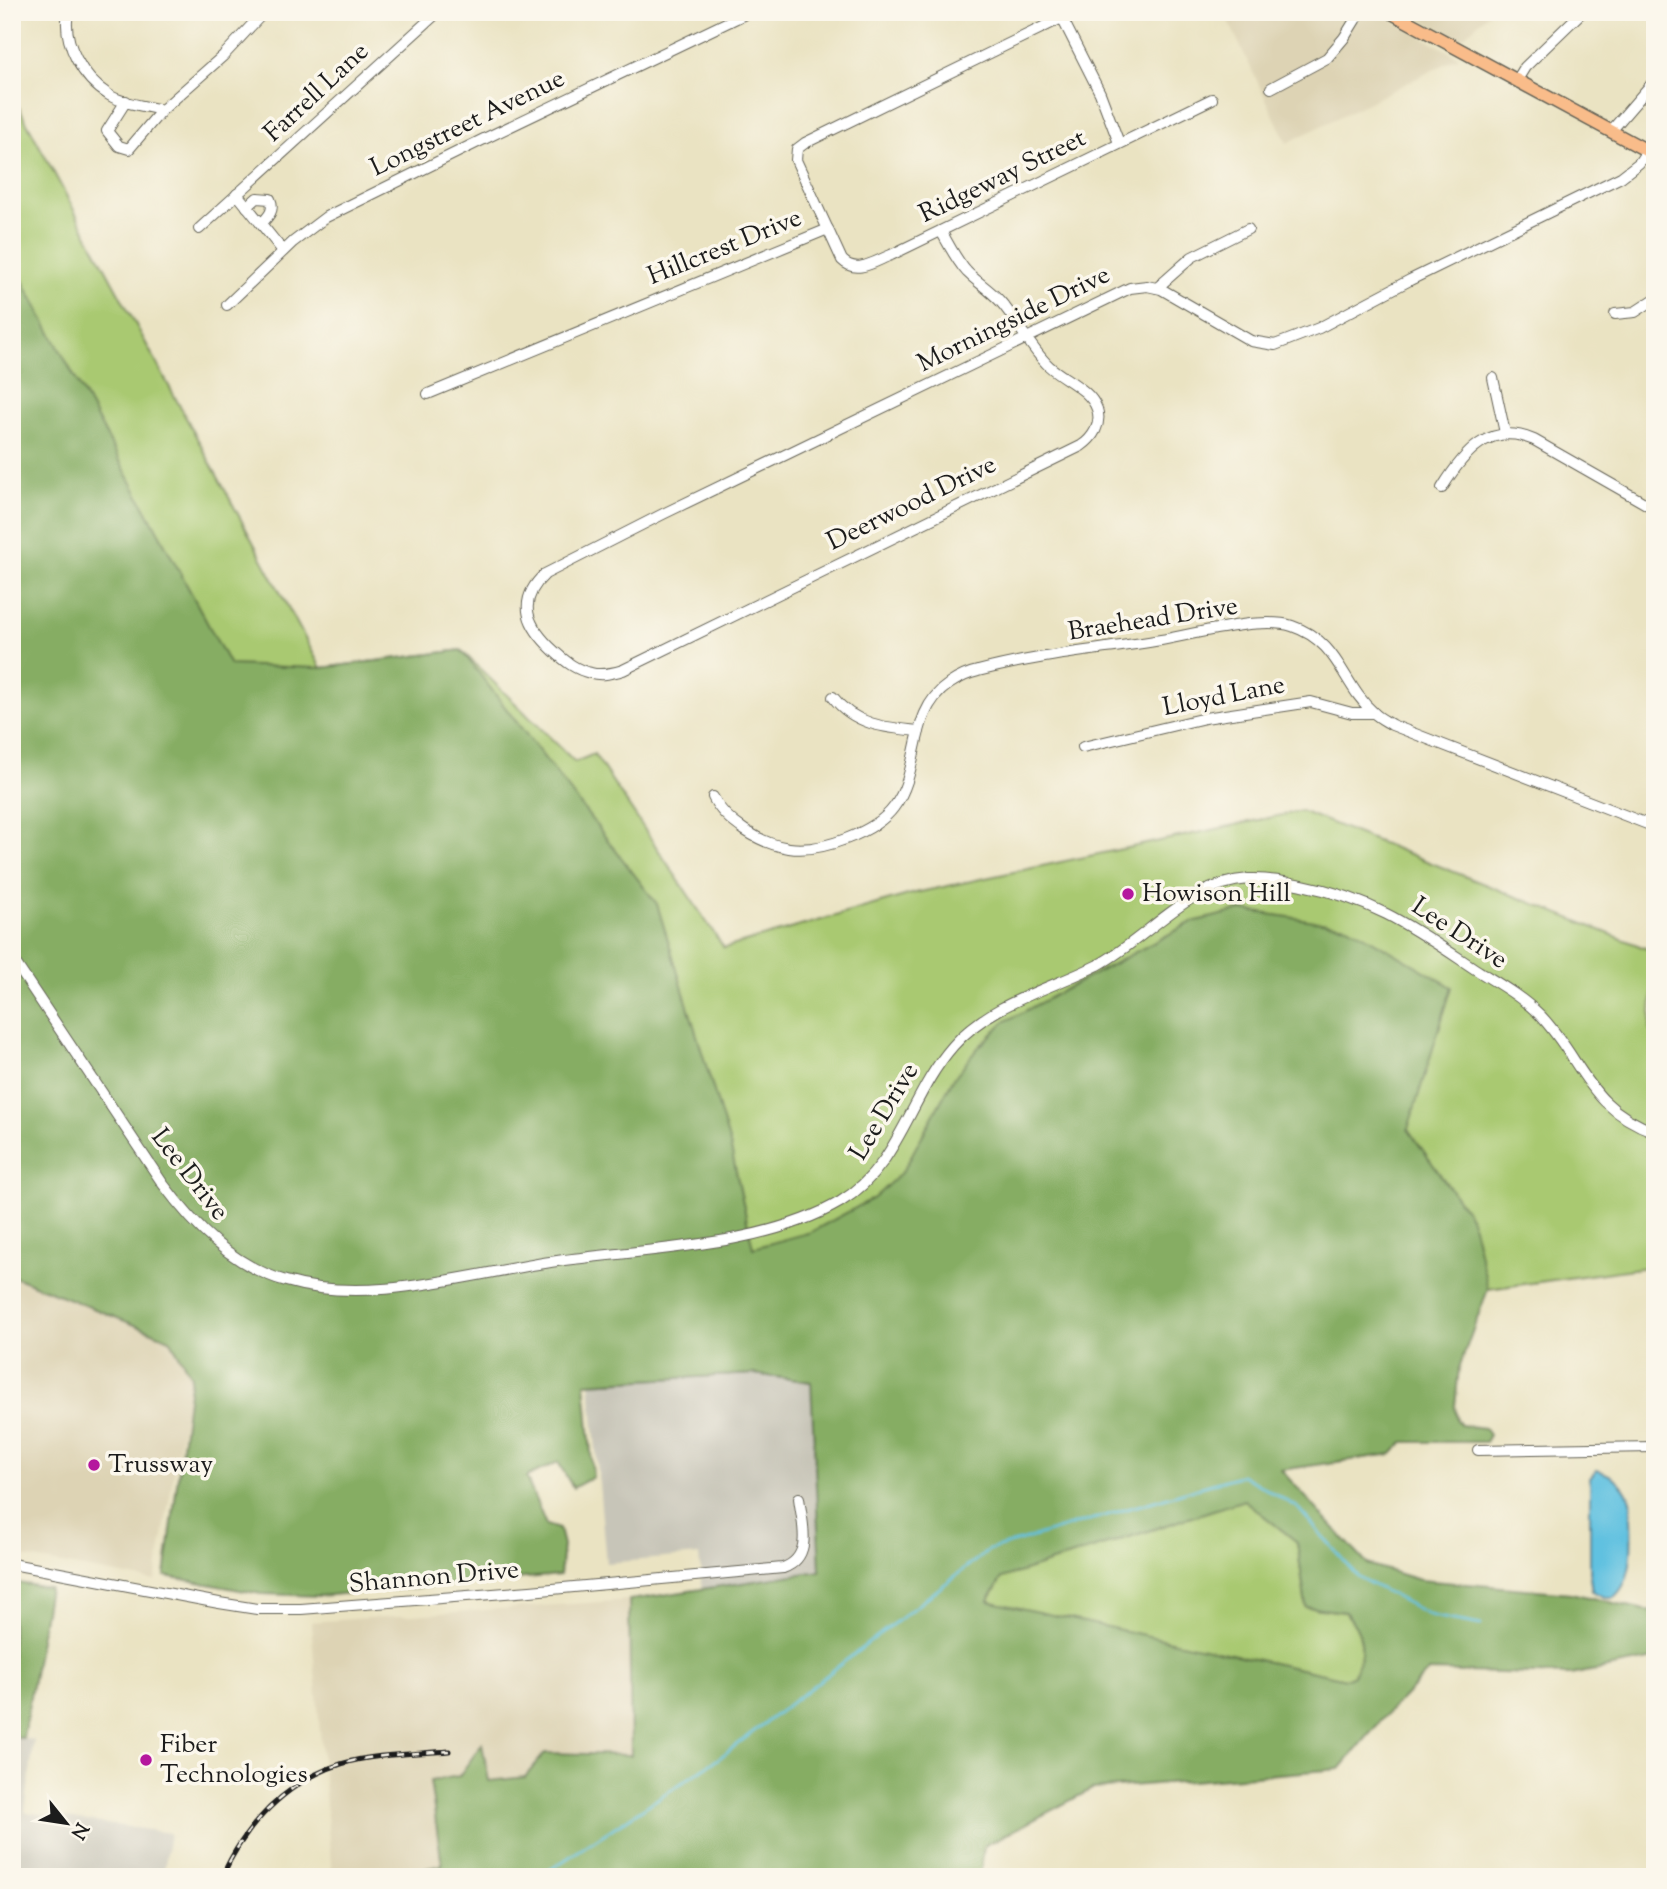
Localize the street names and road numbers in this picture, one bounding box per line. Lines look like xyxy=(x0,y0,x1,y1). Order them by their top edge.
street label: Farrell Lane xyxy=(256,34,378,152)
street label: Longstreet Avenue xyxy=(365,61,571,187)
street label: Ridgeway Street xyxy=(913,121,1093,233)
street label: Hillcrest Drive xyxy=(642,200,808,296)
street label: Morningside Drive xyxy=(911,257,1117,383)
street label: Deerwood Drive xyxy=(821,447,1003,561)
street label: Braehead Drive xyxy=(1066,588,1240,652)
street label: Lloyd Lane xyxy=(1160,667,1288,727)
street label: Lee Drive xyxy=(1404,889,1514,979)
street label: Lee Drive xyxy=(841,1056,929,1168)
street label: Lee Drive xyxy=(141,1121,237,1229)
street label: Shannon Drive xyxy=(347,1552,521,1604)

